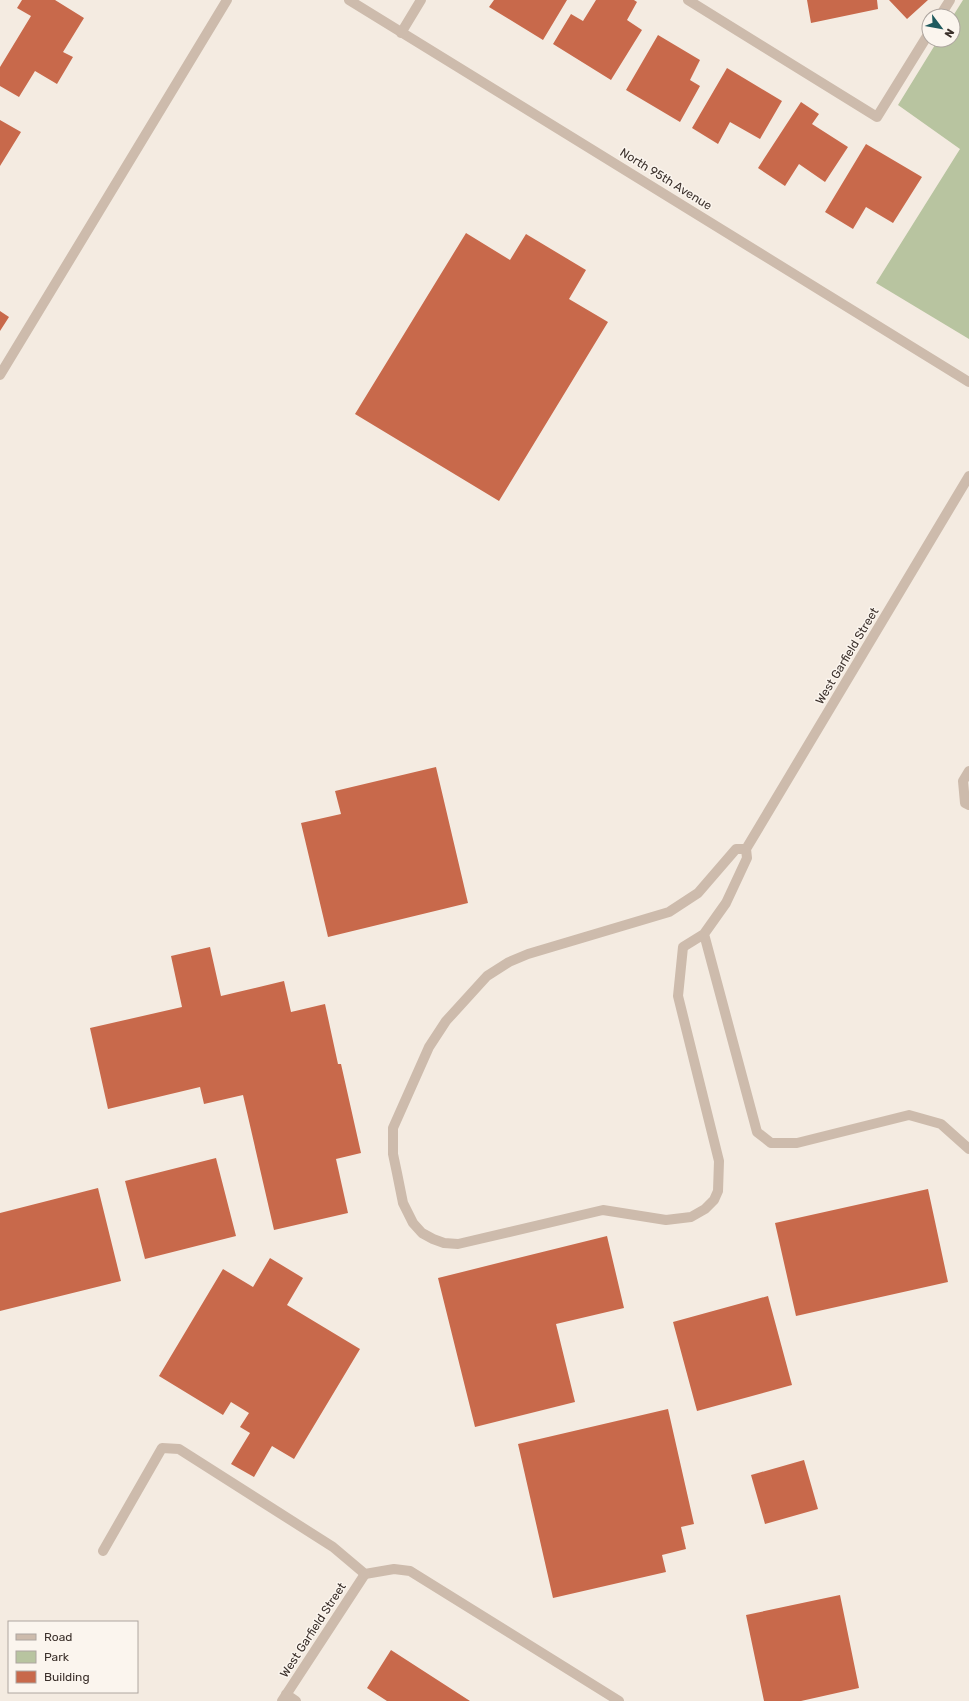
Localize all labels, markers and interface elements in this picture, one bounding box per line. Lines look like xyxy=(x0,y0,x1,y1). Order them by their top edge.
north arrow xyxy=(921,8,961,48)
text: N xyxy=(941,26,957,40)
street label: North 95th Avenue xyxy=(618,145,715,213)
street label: West Garfield Street xyxy=(813,605,882,707)
street label: West Garfield Street xyxy=(277,1580,349,1680)
legend xyxy=(8,1621,138,1693)
text: Road xyxy=(44,1630,72,1644)
text: Park xyxy=(44,1650,70,1664)
text: Building xyxy=(44,1670,90,1684)

